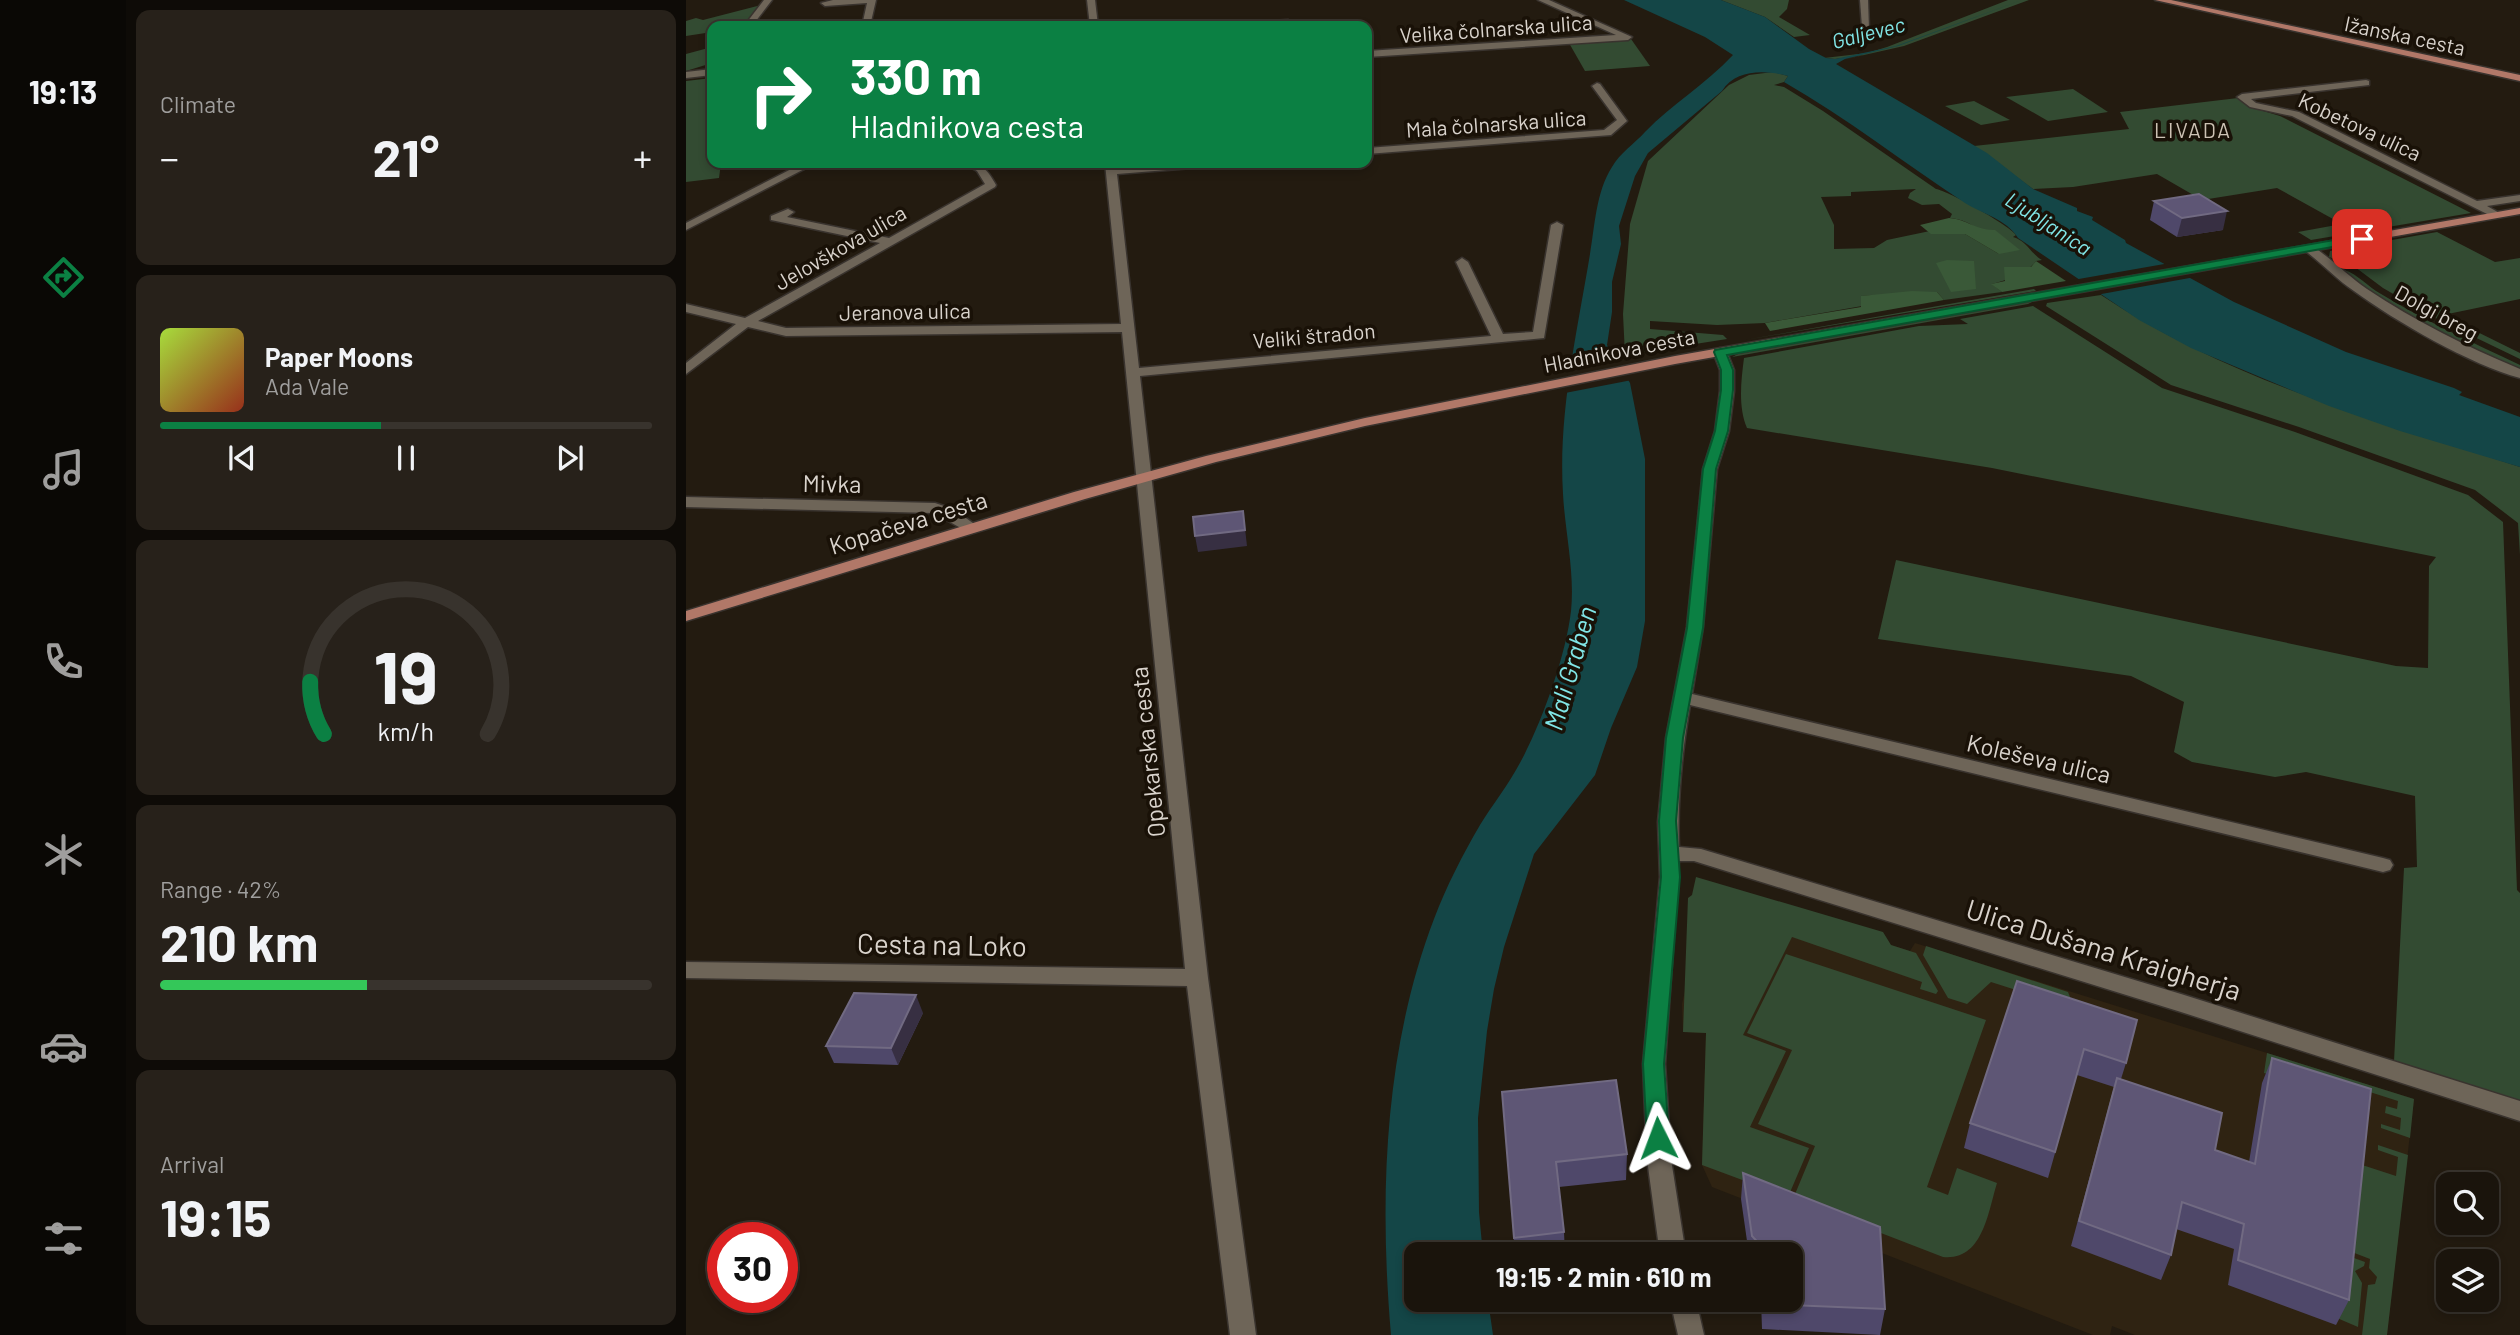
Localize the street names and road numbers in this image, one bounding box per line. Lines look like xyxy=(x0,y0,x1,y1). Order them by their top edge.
street label: Velika čolnarska ulica xyxy=(1399,9,1593,47)
street label: Ižanska cesta xyxy=(2342,10,2468,60)
street label: Kobetova ulica xyxy=(2295,87,2425,165)
street label: Mala čolnarska ulica xyxy=(1405,104,1587,142)
street label: Jelovškova ulica xyxy=(770,199,910,295)
street label: Dolgi breg xyxy=(2391,279,2483,345)
street label: Jeranova ulica xyxy=(839,297,971,325)
street label: Veliki štradon xyxy=(1252,317,1376,353)
street label: Hladnikova cesta xyxy=(1541,323,1697,377)
street label: Mivka xyxy=(802,468,862,498)
street label: Kopačeva cesta xyxy=(826,484,990,560)
street label: Opekarska cesta xyxy=(1124,665,1170,839)
street label: Koleševa ulica xyxy=(1964,727,2114,789)
street label: Ulica Dušana Kraigherja xyxy=(1962,891,2246,1007)
street label: Cesta na Loko xyxy=(857,926,1027,962)

